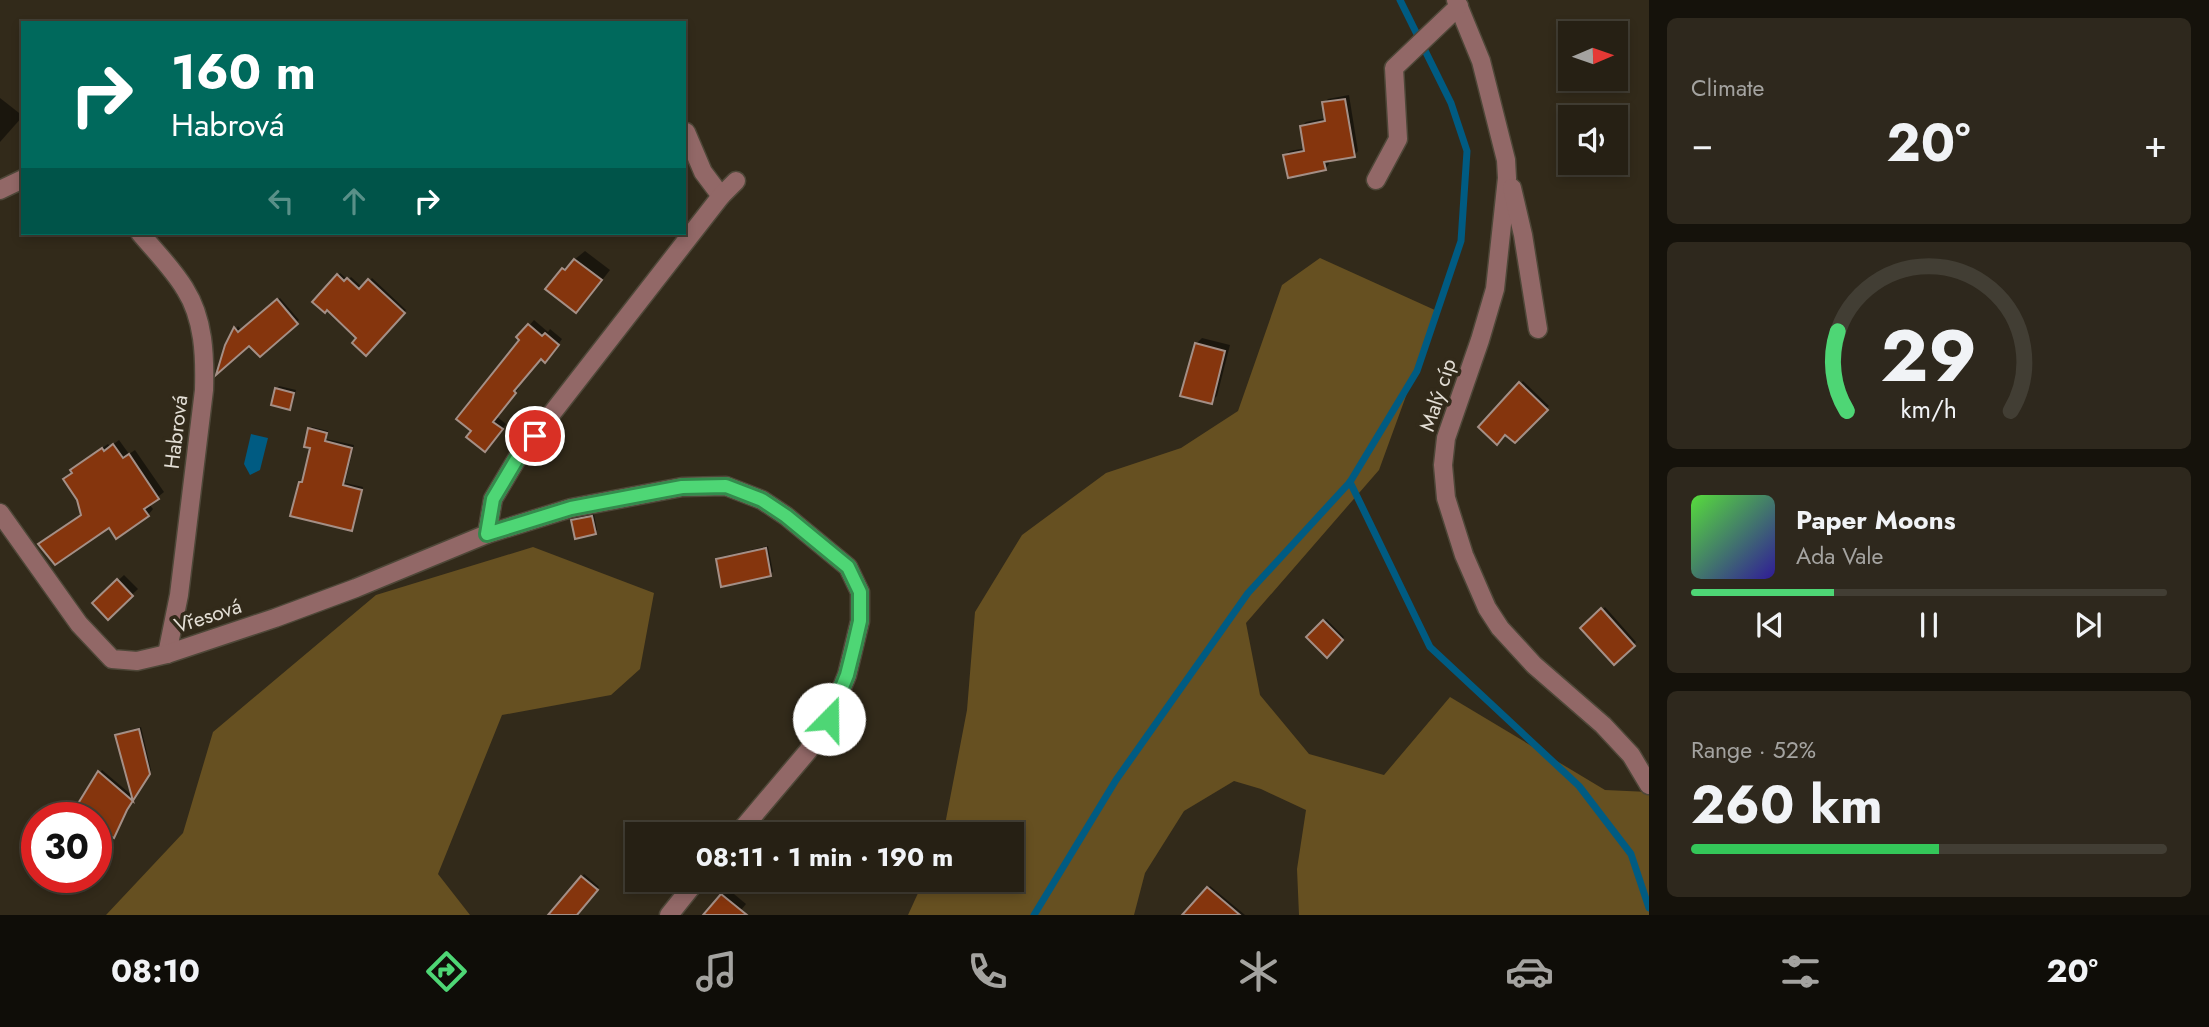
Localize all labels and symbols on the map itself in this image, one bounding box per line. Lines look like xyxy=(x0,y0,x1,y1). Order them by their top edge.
north arrow xyxy=(1558,21,1628,91)
street label: Malý cíp xyxy=(1412,355,1464,435)
street label: Habrová xyxy=(157,393,195,471)
pin xyxy=(505,406,565,466)
street label: Vřesová xyxy=(170,591,246,641)
position arrow xyxy=(792,682,866,756)
speed limit sign: 30 xyxy=(21,802,112,893)

